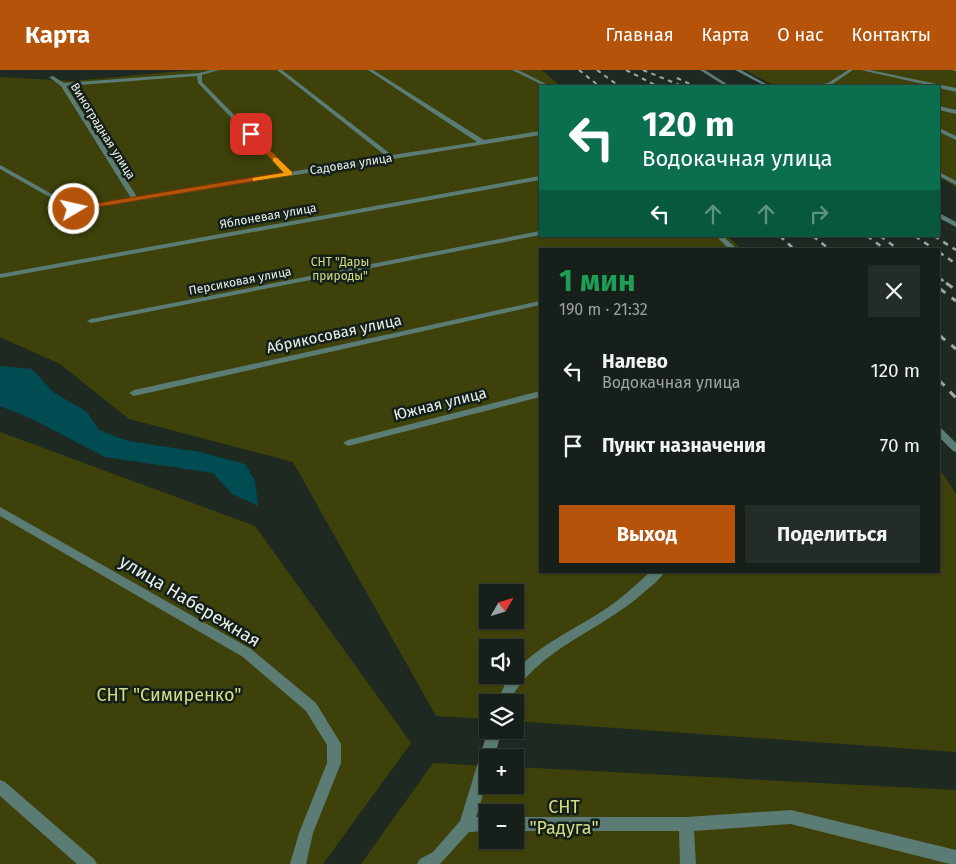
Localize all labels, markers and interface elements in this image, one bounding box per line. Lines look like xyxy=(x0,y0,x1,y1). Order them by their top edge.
text: Карта xyxy=(25,21,90,49)
text: Главная xyxy=(606,24,674,46)
text: Карта xyxy=(702,24,749,46)
text: О нас xyxy=(777,24,824,46)
text: Контакты xyxy=(852,24,931,46)
street label: Виноградная улица xyxy=(68,80,138,182)
text: 120 m xyxy=(642,103,735,145)
icon: left xyxy=(559,105,624,170)
pin xyxy=(230,113,272,155)
icon: arrive xyxy=(237,120,265,148)
text: Водокачная улица xyxy=(642,145,833,172)
street label: Садовая улица xyxy=(309,151,393,177)
position arrow xyxy=(47,182,99,234)
icon: left xyxy=(646,200,674,228)
icon: ahead xyxy=(699,200,727,228)
icon: ahead xyxy=(752,200,780,228)
icon: right xyxy=(805,200,833,228)
street label: Яблоневая улица xyxy=(218,201,318,231)
park label: СНТ "Дары природы" xyxy=(311,255,369,283)
text: 1 мин xyxy=(559,263,636,299)
street label: Персиковая улица xyxy=(188,264,292,298)
button: close xyxy=(868,265,920,317)
text: 190 m · 21:32 xyxy=(559,300,648,319)
street label: Абрикосовая улица xyxy=(265,311,403,357)
text: Налево xyxy=(602,350,668,373)
icon: left xyxy=(559,357,587,385)
text: 120 m xyxy=(870,359,920,382)
text: Водокачная улица xyxy=(602,373,741,392)
street label: Южная улица xyxy=(392,384,488,424)
icon: arrive xyxy=(559,432,587,460)
text: Пункт назначения xyxy=(602,434,766,457)
text: 70 m xyxy=(880,434,920,457)
button: Выход xyxy=(559,505,735,563)
button: Поделиться xyxy=(745,505,920,563)
street label: улица Набережная xyxy=(115,550,265,652)
north arrow xyxy=(479,584,524,629)
map controls xyxy=(479,584,524,849)
button: sound xyxy=(479,639,524,684)
park label: СНТ "Симиренко" xyxy=(97,684,241,706)
button: layers xyxy=(479,694,524,739)
button: + xyxy=(479,749,524,794)
park label: СНТ "Радуга" xyxy=(529,796,599,839)
button: − xyxy=(479,804,524,849)

